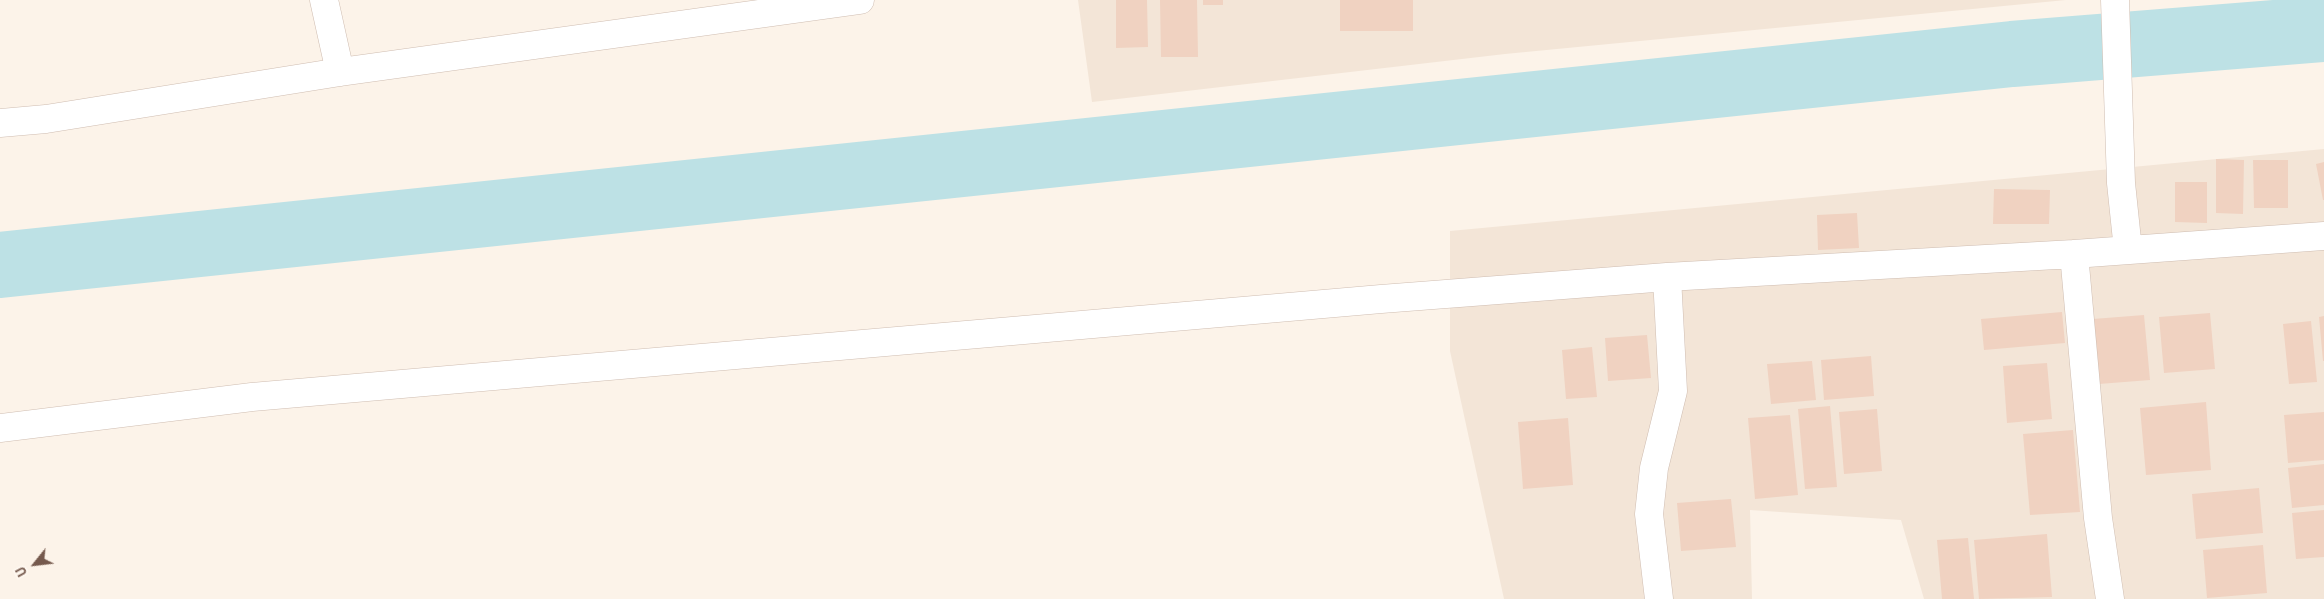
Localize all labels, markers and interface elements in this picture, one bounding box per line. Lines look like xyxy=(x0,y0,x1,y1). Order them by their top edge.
north arrow xyxy=(10,539,60,589)
text: U xyxy=(14,564,30,579)

